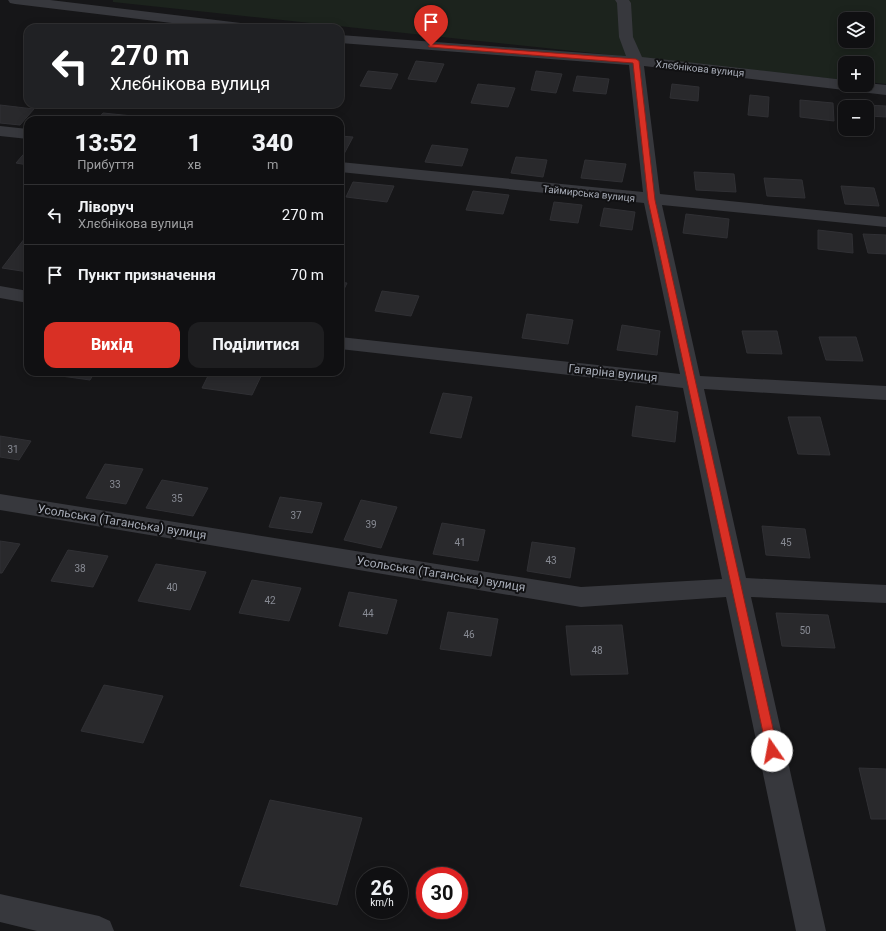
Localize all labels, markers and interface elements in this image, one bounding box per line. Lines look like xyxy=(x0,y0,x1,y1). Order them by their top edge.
pin xyxy=(414,5,448,46)
icon: arrive xyxy=(420,11,442,33)
map controls xyxy=(838,12,874,136)
button: layers xyxy=(838,12,874,48)
text: 270 m xyxy=(110,39,189,72)
icon: left xyxy=(44,40,96,92)
button: + xyxy=(838,56,874,92)
street label: Хлєбнікова вулиця xyxy=(655,58,745,79)
text: Хлєбнікова вулиця xyxy=(110,73,270,94)
button: − xyxy=(838,100,874,136)
text: 13:52 xyxy=(75,129,137,157)
text: 1 xyxy=(187,129,201,157)
text: 340 xyxy=(252,129,293,157)
text: Прибуття xyxy=(77,157,134,172)
text: хв xyxy=(187,157,201,172)
text: m xyxy=(267,157,278,172)
street label: Таймирська вулиця xyxy=(542,183,636,204)
text: Ліворуч xyxy=(78,198,134,216)
icon: left xyxy=(44,204,66,226)
text: 270 m xyxy=(282,206,324,224)
text: Хлєбнікова вулиця xyxy=(78,216,194,231)
icon: arrive xyxy=(44,264,66,286)
text: Пункт призначення xyxy=(78,266,216,284)
text: 70 m xyxy=(290,266,324,284)
button: Вихід xyxy=(44,322,180,368)
button: Поділитися xyxy=(188,322,324,368)
street label: Гагаріна вулиця xyxy=(568,361,658,385)
house number: 31 xyxy=(7,444,19,455)
house number: 33 xyxy=(109,479,121,490)
house number: 35 xyxy=(171,493,183,504)
street label: Усольська (Таганська) вулиця xyxy=(37,502,207,542)
house number: 37 xyxy=(290,510,302,521)
house number: 39 xyxy=(365,519,377,530)
house number: 41 xyxy=(454,537,466,548)
house number: 45 xyxy=(780,537,792,548)
street label: Усольська (Таганська) вулиця xyxy=(356,554,526,594)
house number: 43 xyxy=(545,555,557,566)
house number: 38 xyxy=(74,563,86,574)
house number: 40 xyxy=(166,582,178,593)
house number: 42 xyxy=(264,595,276,606)
house number: 44 xyxy=(362,608,374,619)
house number: 50 xyxy=(799,625,811,636)
house number: 46 xyxy=(463,629,475,640)
house number: 48 xyxy=(591,645,603,656)
position arrow xyxy=(751,730,793,772)
speed limit sign: 30 xyxy=(416,867,468,919)
text: 26 xyxy=(371,876,393,900)
text: km/h xyxy=(370,897,394,908)

